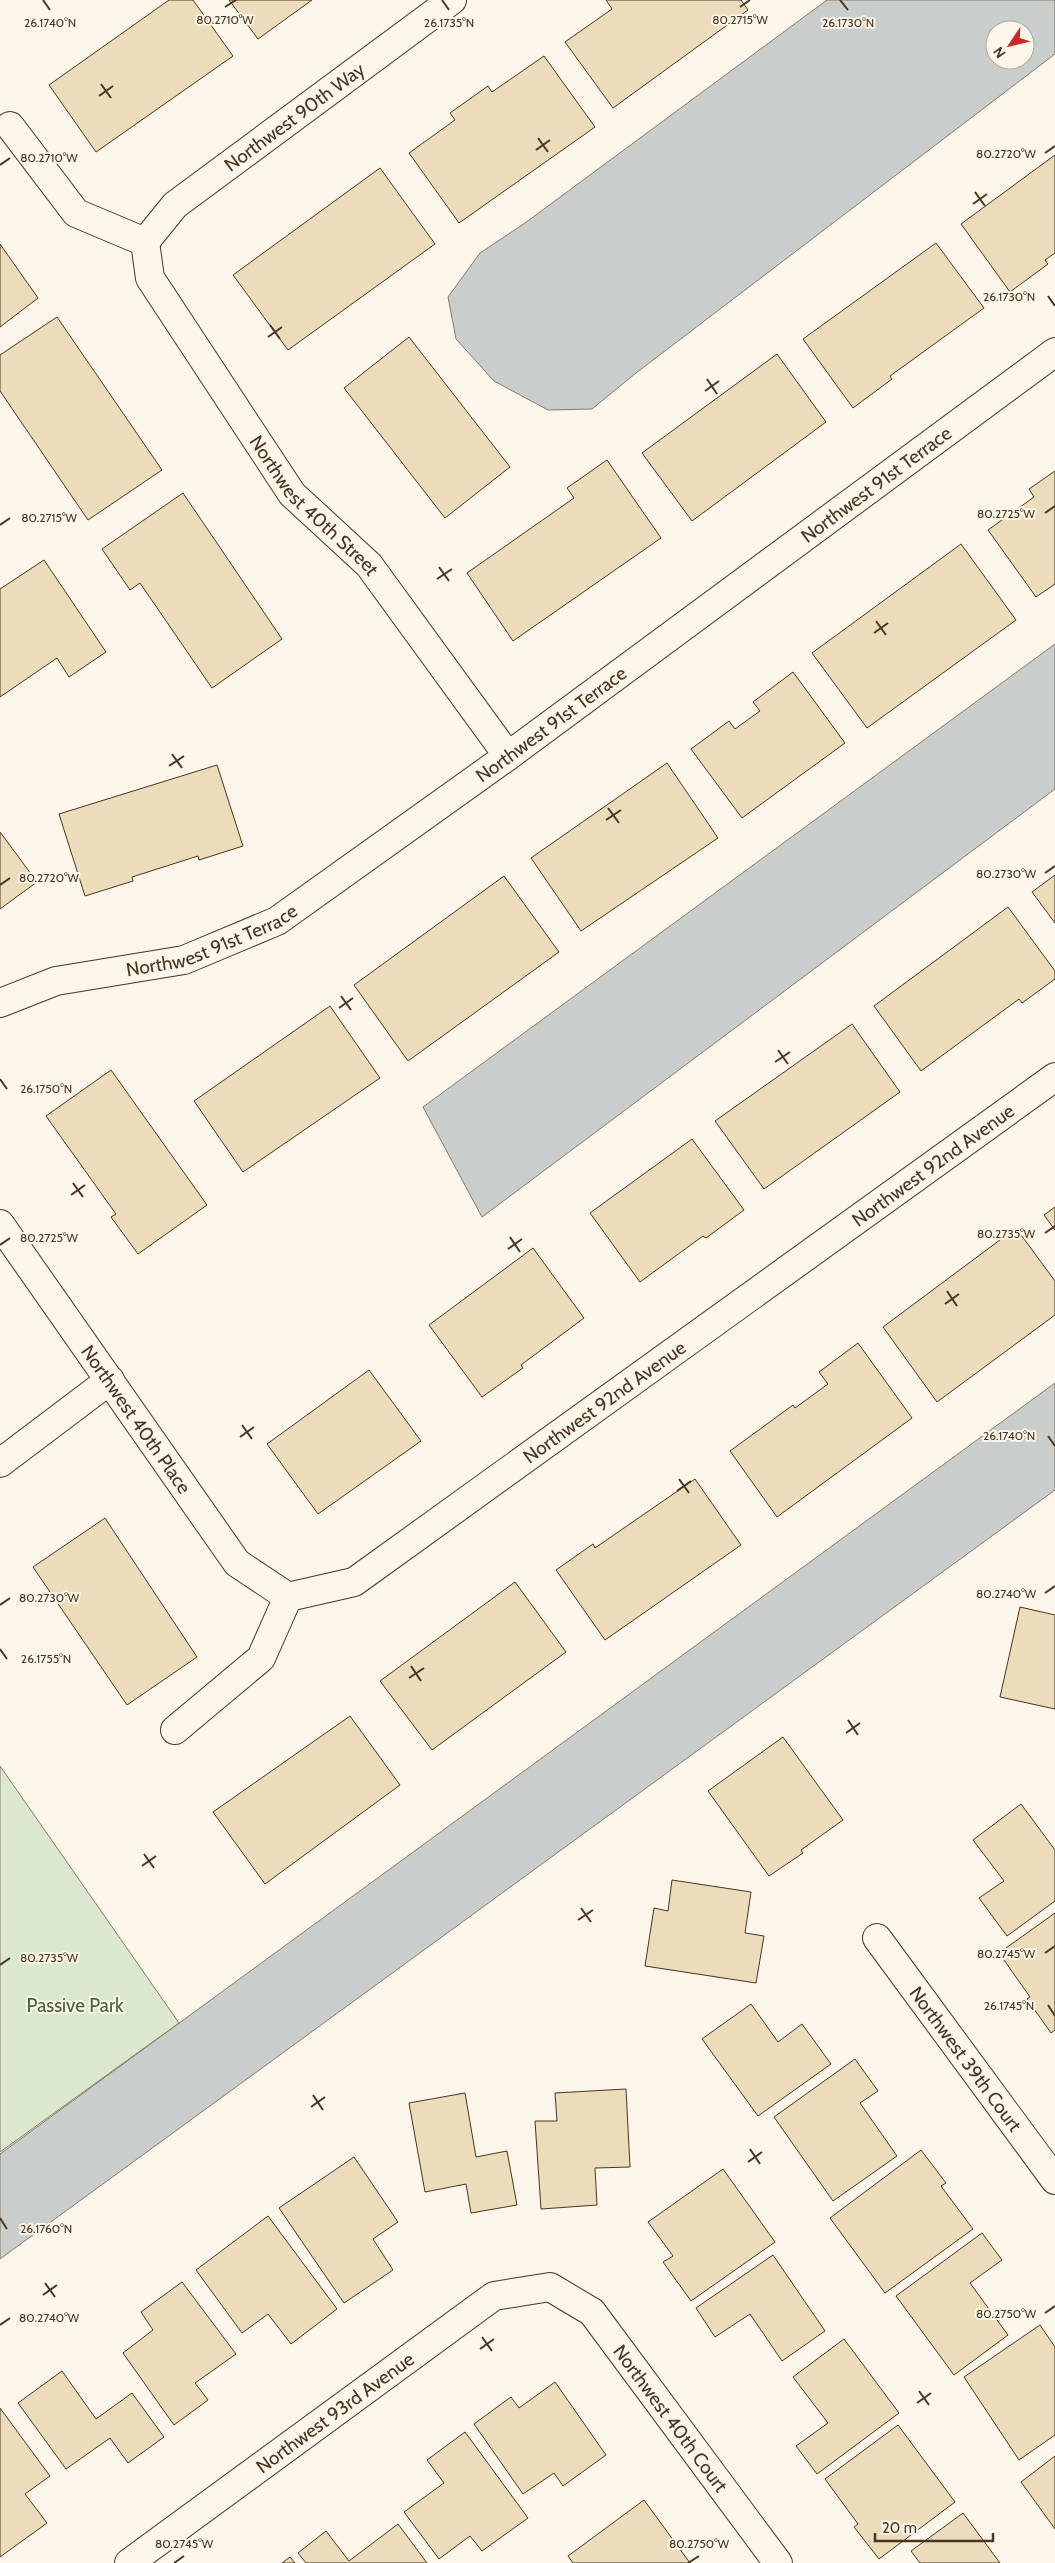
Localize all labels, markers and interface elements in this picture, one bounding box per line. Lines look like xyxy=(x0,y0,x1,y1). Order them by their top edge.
text: 80.2710°W xyxy=(196,12,254,27)
text: 80.2715°W xyxy=(712,12,768,27)
text: 26.1740°N xyxy=(24,15,76,30)
text: 26.1735°N xyxy=(424,15,474,30)
text: 26.1730°N xyxy=(822,15,874,30)
north arrow xyxy=(985,20,1035,70)
text: N xyxy=(989,43,1010,62)
street label: Northwest 90th Way xyxy=(220,57,370,177)
text: 80.2720°W xyxy=(976,146,1037,161)
text: 80.2710°W xyxy=(20,150,78,165)
text: 26.1730°N xyxy=(983,289,1035,304)
street label: Northwest 91st Terrace xyxy=(796,421,956,548)
street label: Northwest 40th Street xyxy=(245,431,384,580)
text: 80.2725°W xyxy=(977,506,1036,521)
text: 80.2715°W xyxy=(21,510,77,525)
street label: Northwest 91st Terrace xyxy=(471,661,631,787)
text: 80.2730°W xyxy=(976,866,1037,881)
text: 80.2720°W xyxy=(19,870,80,885)
street label: Northwest 91st Terrace xyxy=(124,899,302,981)
text: 26.1750°N xyxy=(20,1081,72,1096)
street label: Northwest 92nd Avenue xyxy=(847,1099,1019,1232)
text: 80.2735°W xyxy=(977,1226,1036,1241)
text: 80.2725°W xyxy=(20,1230,79,1245)
street label: Northwest 92nd Avenue xyxy=(519,1336,690,1468)
street label: Northwest 40th Place xyxy=(76,1341,196,1498)
text: 26.1740°N xyxy=(983,1428,1035,1443)
text: 80.2740°W xyxy=(976,1586,1037,1601)
text: 80.2730°W xyxy=(19,1590,80,1605)
text: 26.1755°N xyxy=(21,1651,71,1666)
text: 80.2745°W xyxy=(977,1946,1036,1961)
text: 80.2735°W xyxy=(20,1950,79,1965)
street label: Northwest 39th Court xyxy=(905,1982,1027,2137)
park label: Passive Park xyxy=(27,1994,124,2017)
text: 26.1745°N xyxy=(984,1998,1034,2013)
text: 26.1760°N xyxy=(20,2221,72,2236)
text: 80.2750°W xyxy=(976,2306,1037,2321)
text: 80.2740°W xyxy=(19,2310,80,2325)
street label: Northwest 40th Court xyxy=(608,2340,733,2497)
street label: Northwest 93rd Avenue xyxy=(252,2347,419,2478)
scale bar xyxy=(875,2510,992,2542)
text: 20 m xyxy=(882,2519,917,2537)
text: 80.2745°W xyxy=(155,2536,214,2551)
text: 80.2750°W xyxy=(669,2536,730,2551)

